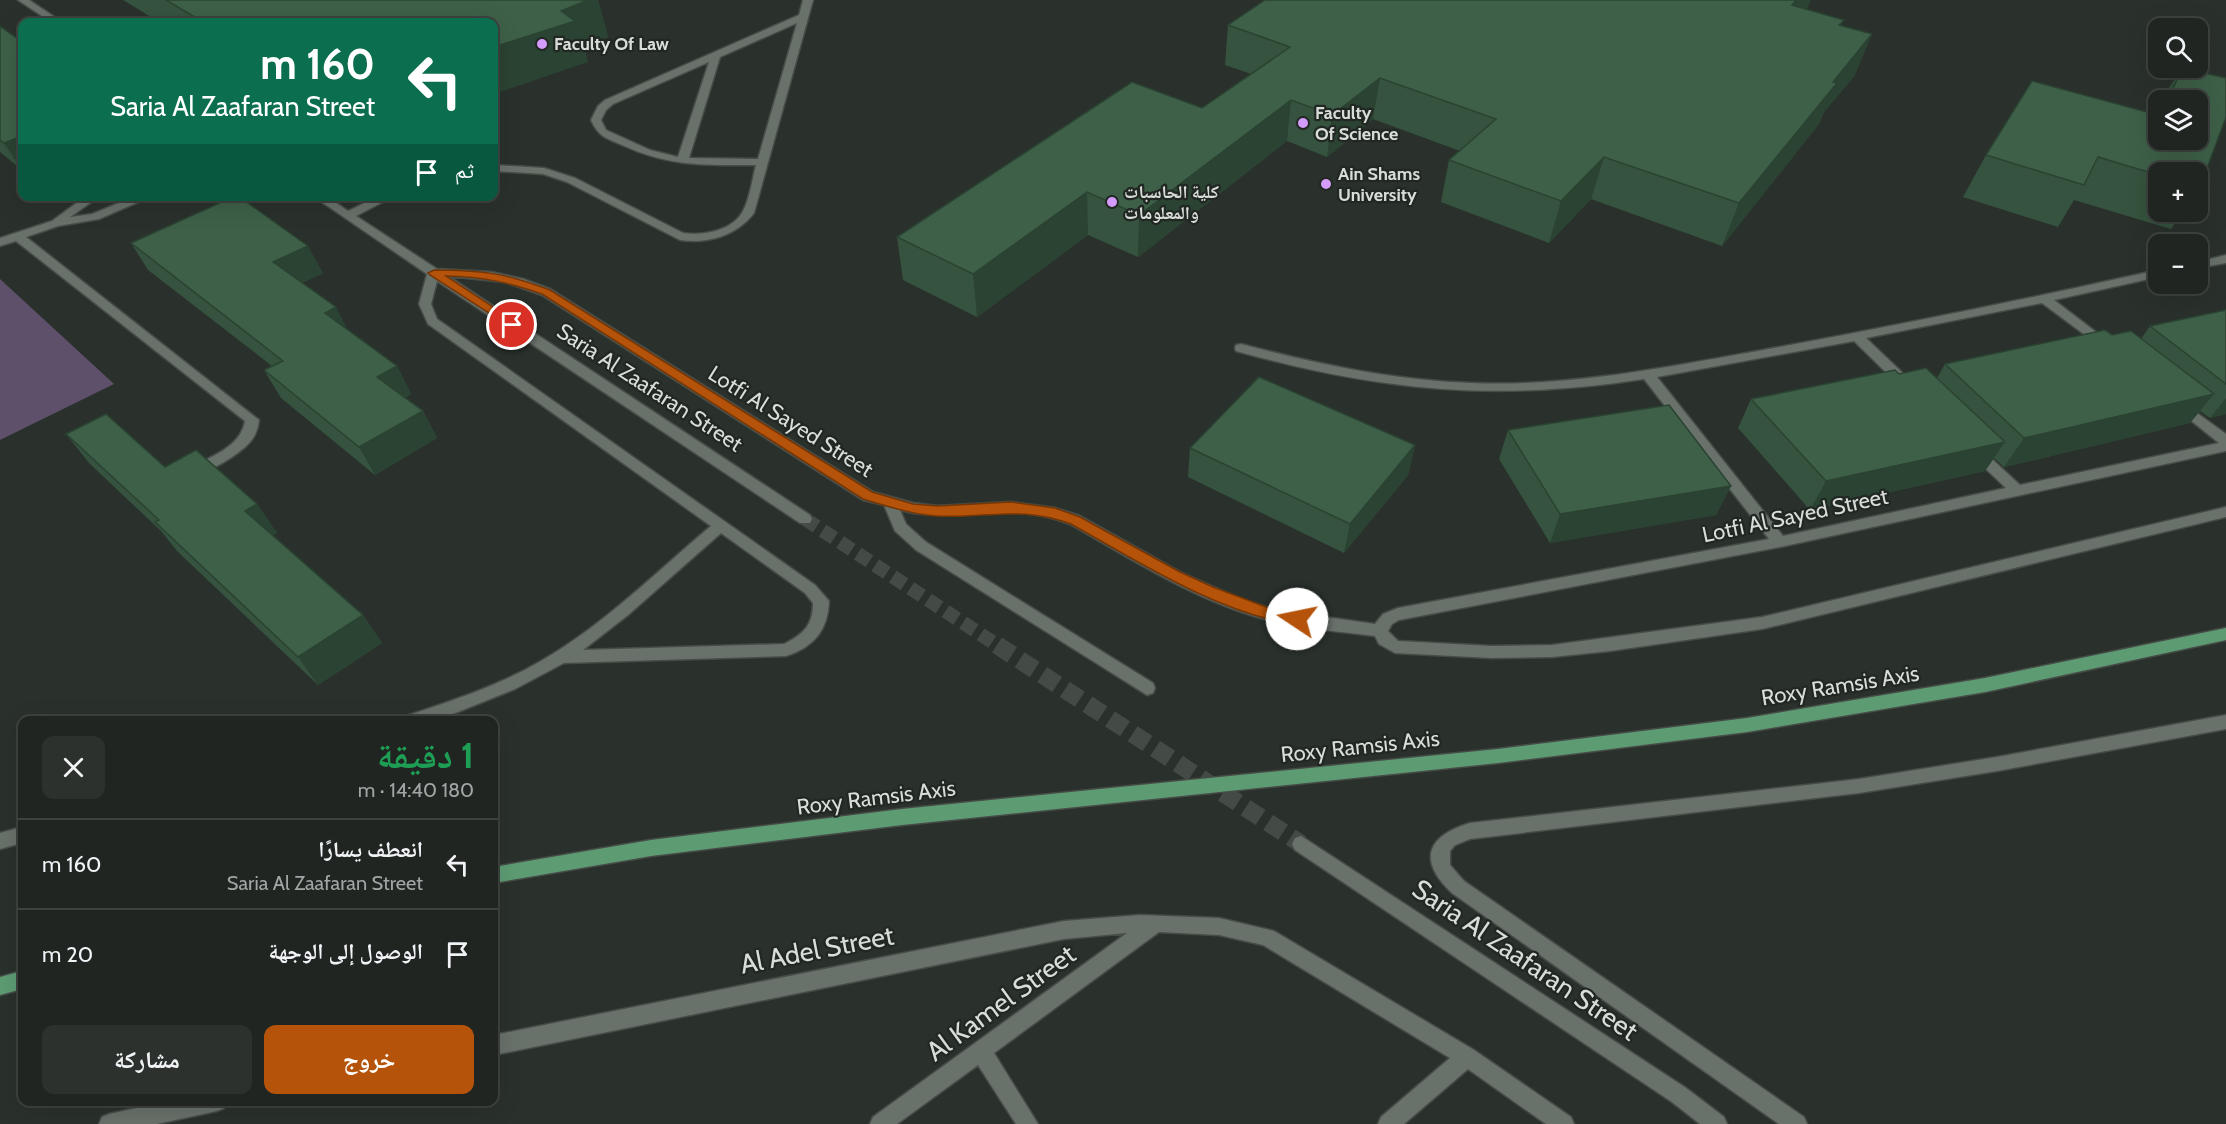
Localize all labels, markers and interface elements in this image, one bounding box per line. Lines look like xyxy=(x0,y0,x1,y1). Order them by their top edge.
map controls xyxy=(2148,18,2208,294)
button: search xyxy=(2148,18,2208,78)
place label: Faculty Of Law xyxy=(554,33,669,55)
marker: Faculty Of Law xyxy=(535,37,549,51)
text: 160 m xyxy=(260,38,375,90)
icon: left xyxy=(396,42,474,120)
text: Saria Al Zaafaran Street xyxy=(110,90,375,123)
button: layers xyxy=(2148,90,2208,150)
place label: Faculty Of Science xyxy=(1315,102,1398,145)
marker: Faculty Of Science xyxy=(1296,116,1310,130)
icon: arrive xyxy=(410,156,443,189)
text: ثم xyxy=(455,157,474,184)
button: + xyxy=(2148,162,2208,222)
place label: Ain Shams University xyxy=(1338,163,1420,206)
marker: Ain Shams University xyxy=(1319,177,1333,191)
place label: كلية الحاسبات والمعلومات xyxy=(1124,181,1219,224)
marker: كلية الحاسبات والمعلومات xyxy=(1105,195,1119,209)
button: − xyxy=(2148,234,2208,294)
pin xyxy=(486,299,537,350)
icon: arrive xyxy=(495,308,528,341)
street label: Saria Al Zaafaran Street xyxy=(552,317,748,458)
street label: Lotfi Al Sayed Street xyxy=(703,360,879,483)
street label: Lotfi Al Sayed Street xyxy=(1700,482,1891,548)
position arrow xyxy=(1265,587,1329,651)
street label: Roxy Ramsis Axis xyxy=(1759,660,1921,711)
street label: Roxy Ramsis Axis xyxy=(1279,725,1441,768)
text: 1 دقيقة xyxy=(377,733,474,777)
button: close xyxy=(42,736,105,799)
street label: Roxy Ramsis Axis xyxy=(795,774,957,821)
text: 180 m · 14:40 xyxy=(358,778,474,802)
text: انعطف يسارًا xyxy=(318,836,423,863)
icon: left xyxy=(441,848,474,881)
text: 160 m xyxy=(42,851,101,878)
text: Saria Al Zaafaran Street xyxy=(227,871,423,895)
street label: Saria Al Zaafaran Street xyxy=(1406,872,1644,1047)
street label: Al Adel Street xyxy=(737,918,897,981)
street label: Al Kamel Street xyxy=(920,937,1082,1068)
text: الوصول إلى الوجهة xyxy=(268,938,423,965)
icon: arrive xyxy=(441,938,474,971)
text: 20 m xyxy=(42,941,93,968)
button: مشاركة xyxy=(42,1025,252,1094)
button: خروج xyxy=(264,1025,474,1094)

